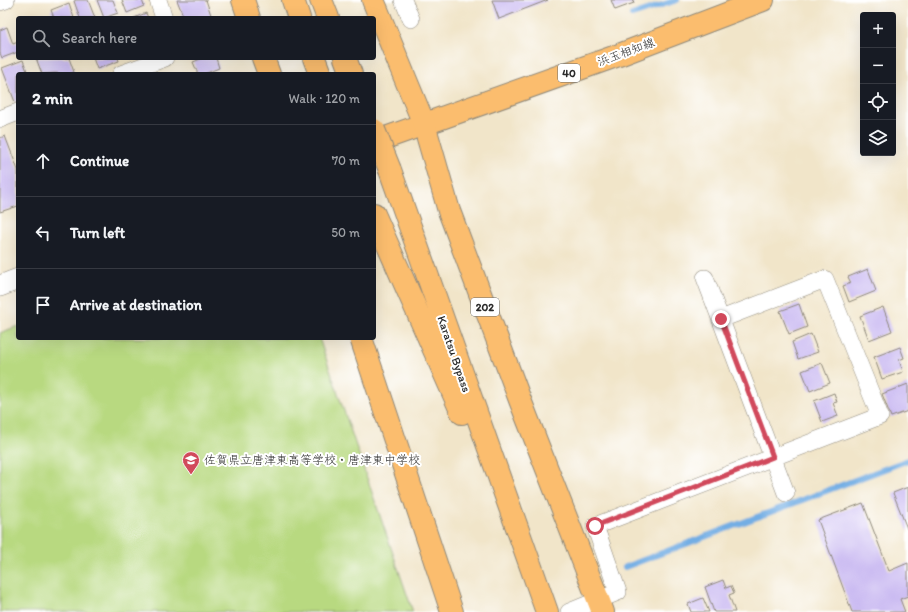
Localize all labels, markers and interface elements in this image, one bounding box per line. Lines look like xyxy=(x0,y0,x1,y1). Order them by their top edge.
map controls xyxy=(860,12,896,156)
button: + xyxy=(860,12,896,48)
search box xyxy=(16,16,376,60)
icon: search xyxy=(30,27,52,49)
text: Search here xyxy=(62,29,137,47)
street label: 浜玉相知線 xyxy=(595,35,657,69)
button: − xyxy=(860,48,896,84)
road number: 40 xyxy=(558,64,580,82)
button: locate xyxy=(860,84,896,120)
text: 2 min xyxy=(32,88,72,108)
text: Walk · 120 m xyxy=(289,91,360,106)
button: layers xyxy=(860,120,896,156)
icon: ahead xyxy=(32,150,54,172)
text: Continue xyxy=(70,152,129,170)
text: 70 m xyxy=(332,153,360,168)
icon: left xyxy=(32,222,54,244)
text: Turn left xyxy=(70,224,125,242)
text: 50 m xyxy=(331,225,360,240)
icon: arrive xyxy=(32,294,54,316)
text: Arrive at destination xyxy=(70,296,202,314)
road number: 202 xyxy=(471,298,499,316)
route end xyxy=(712,310,730,328)
street label: Karatsu Bypass xyxy=(434,314,474,394)
school or university icon: 佐賀県立唐津東高等学校・唐津東中学校 xyxy=(181,450,201,475)
place label: 佐賀県立唐津東高等学校・唐津東中学校 xyxy=(204,453,420,467)
route start xyxy=(586,517,604,535)

